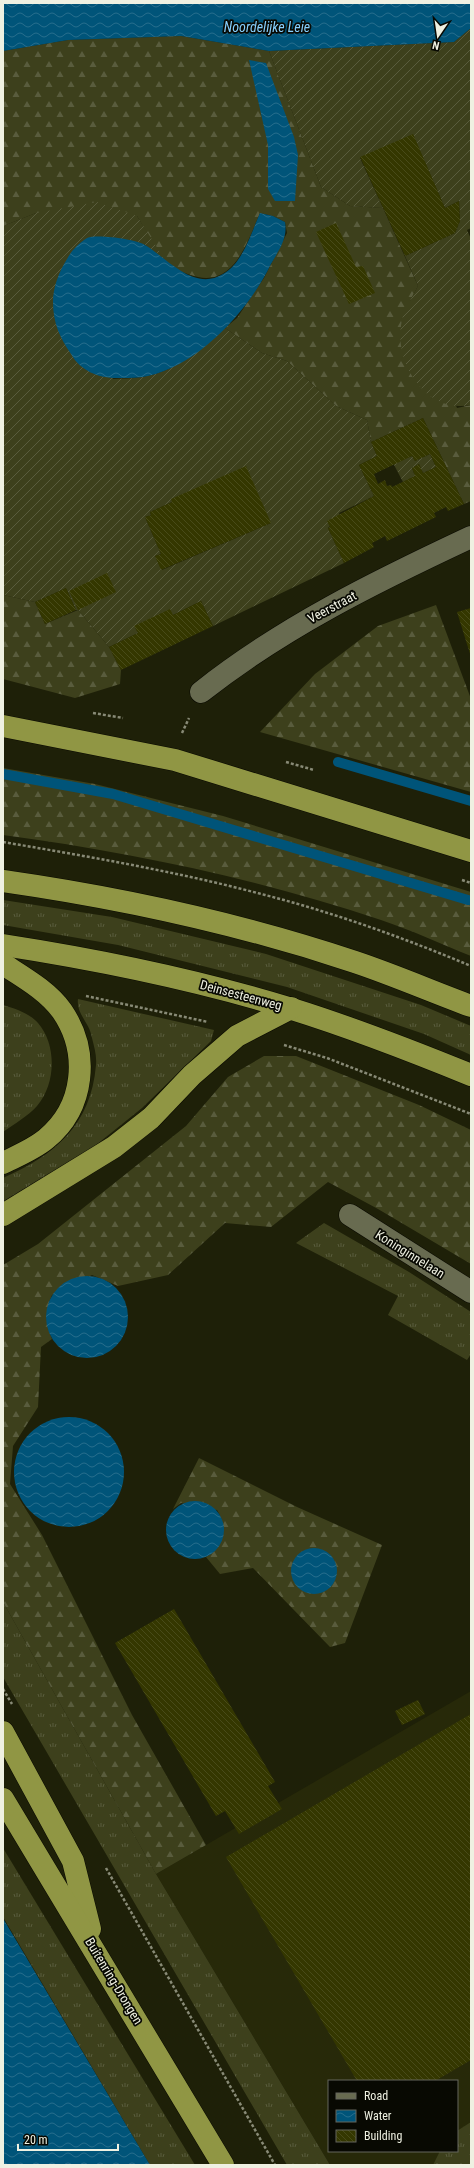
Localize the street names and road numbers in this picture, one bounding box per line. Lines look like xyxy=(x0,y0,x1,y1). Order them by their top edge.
street label: Veerstraat xyxy=(305,588,359,626)
street label: Deinsesteenweg xyxy=(198,977,284,1013)
street label: Koninginnelaan xyxy=(373,1227,447,1281)
street label: Buitenring-Drongen xyxy=(82,1935,146,2027)

